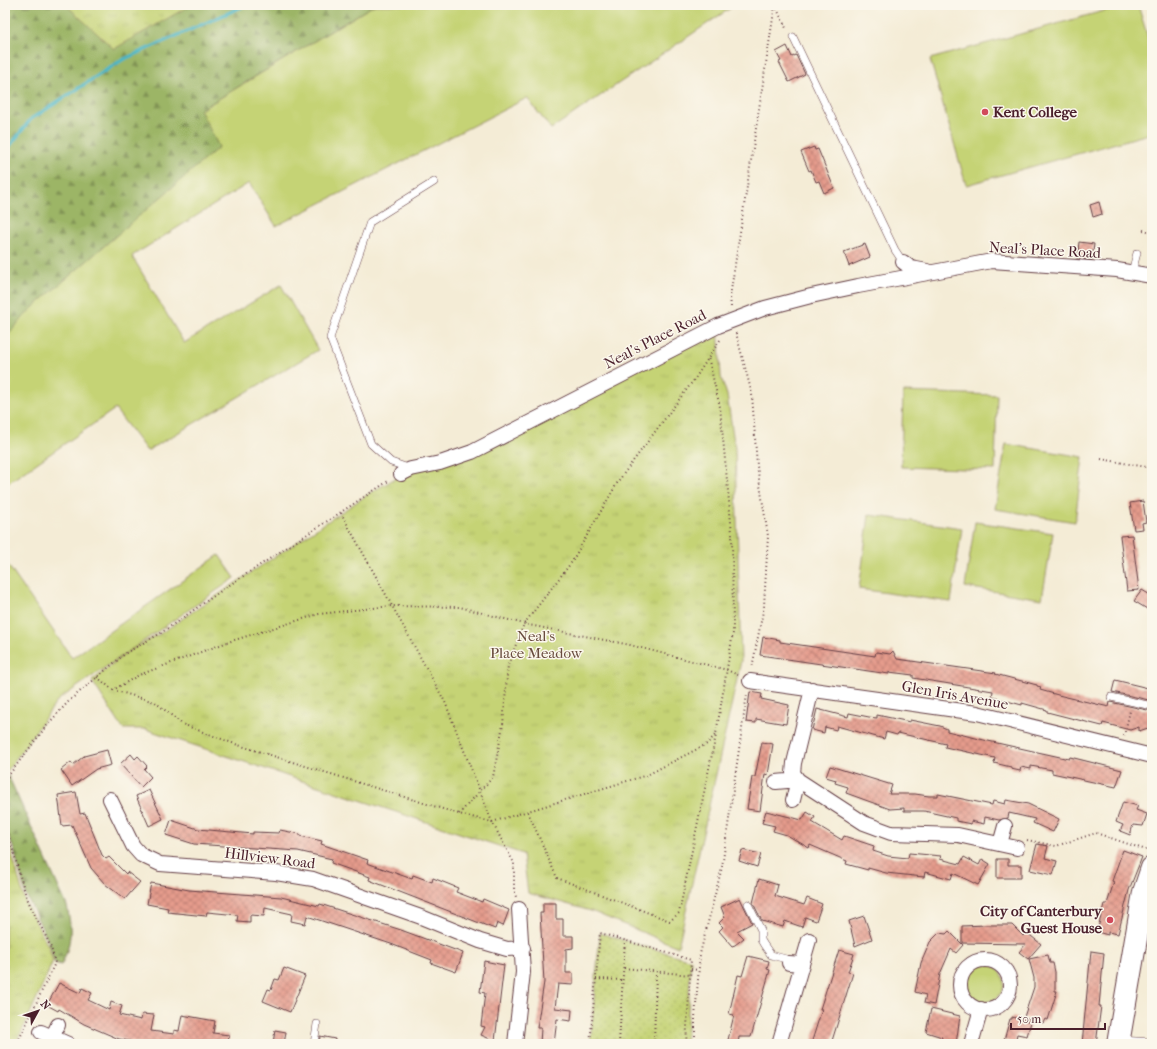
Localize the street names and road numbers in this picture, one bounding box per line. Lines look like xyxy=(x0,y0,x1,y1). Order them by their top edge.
street label: Neal's Place Road xyxy=(988,238,1102,262)
street label: Neal's Place Road xyxy=(601,305,710,372)
street label: Glen Iris Avenue xyxy=(900,677,1010,713)
street label: Hillview Road xyxy=(224,844,317,873)

